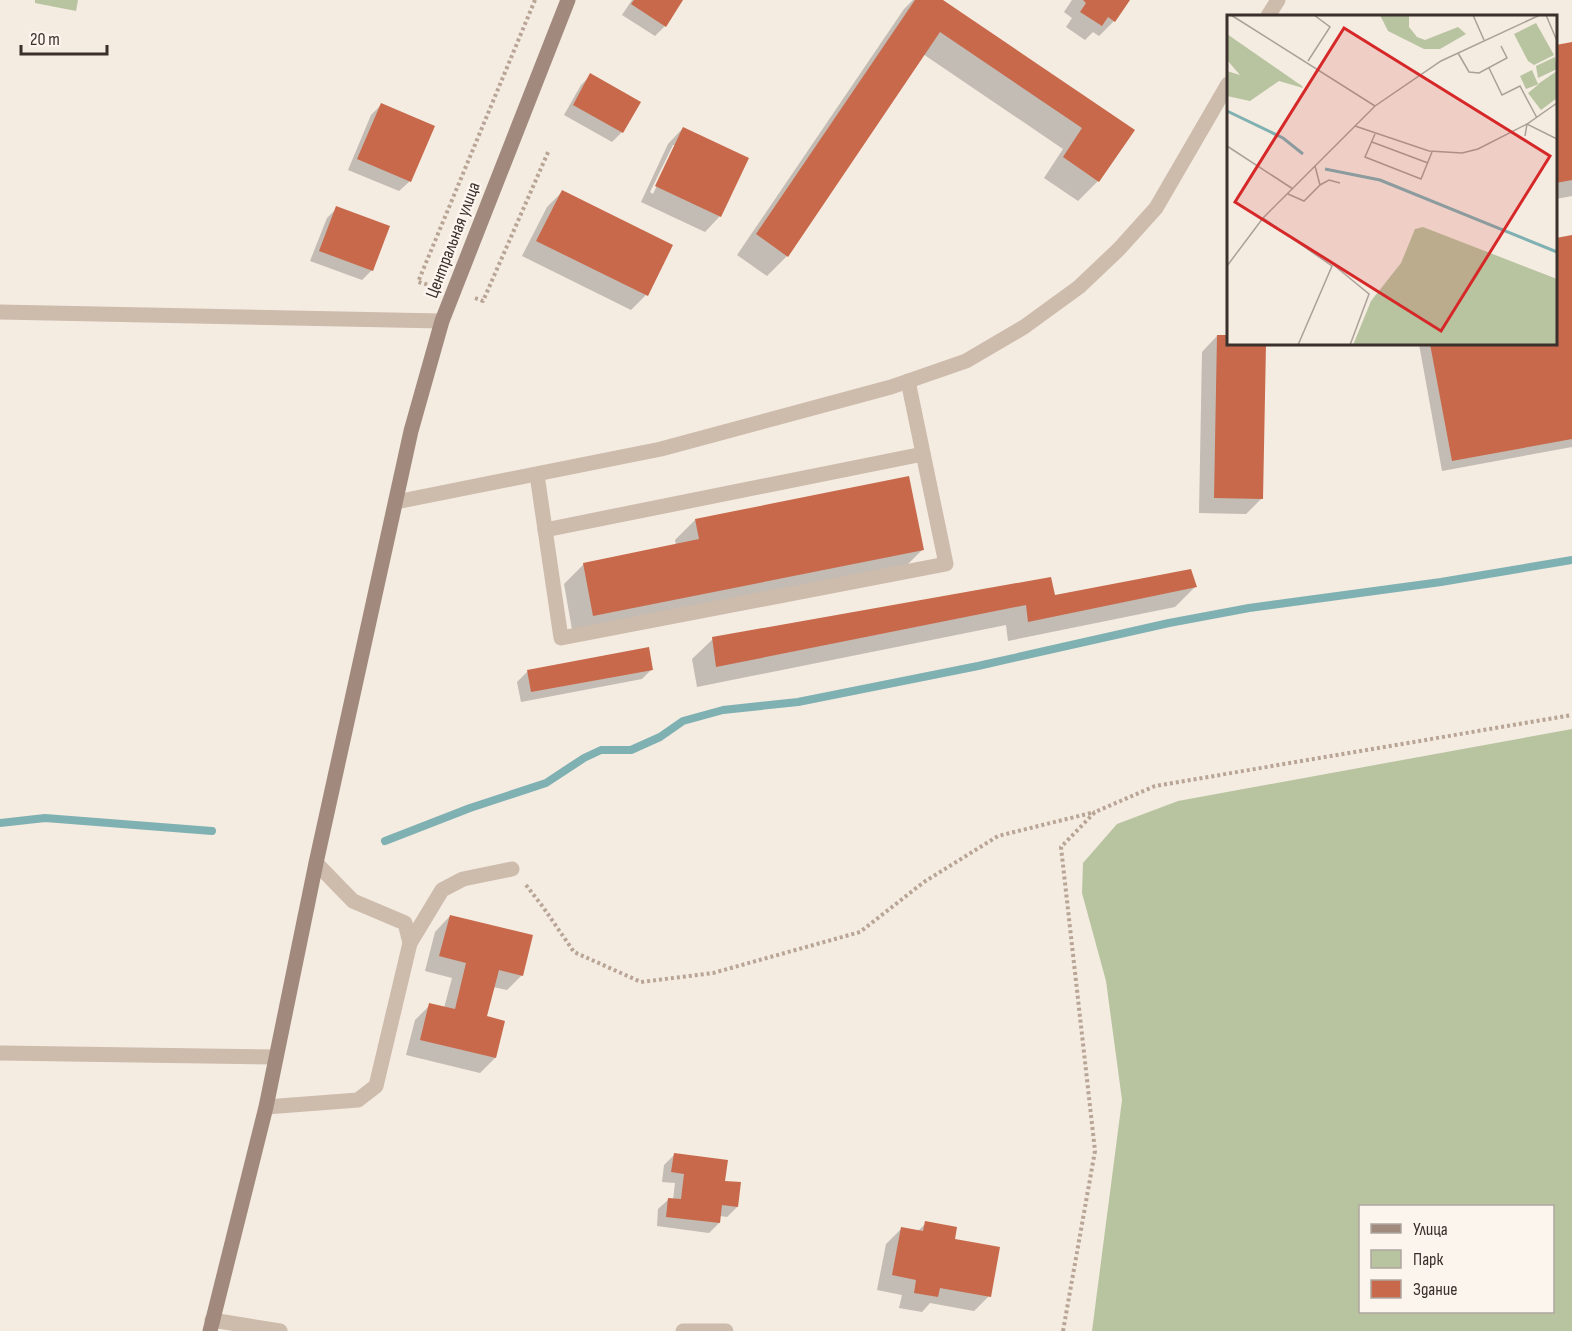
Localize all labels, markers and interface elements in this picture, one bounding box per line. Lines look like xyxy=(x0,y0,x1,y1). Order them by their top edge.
inset map xyxy=(1227,15,1557,345)
scale bar xyxy=(21,18,106,56)
text: 20 m xyxy=(30,29,60,50)
street label: Центральная улица xyxy=(421,179,485,301)
legend xyxy=(1359,1205,1554,1313)
text: Улица xyxy=(1413,1219,1448,1240)
text: Парк xyxy=(1413,1249,1444,1270)
text: Здание xyxy=(1413,1279,1458,1300)

